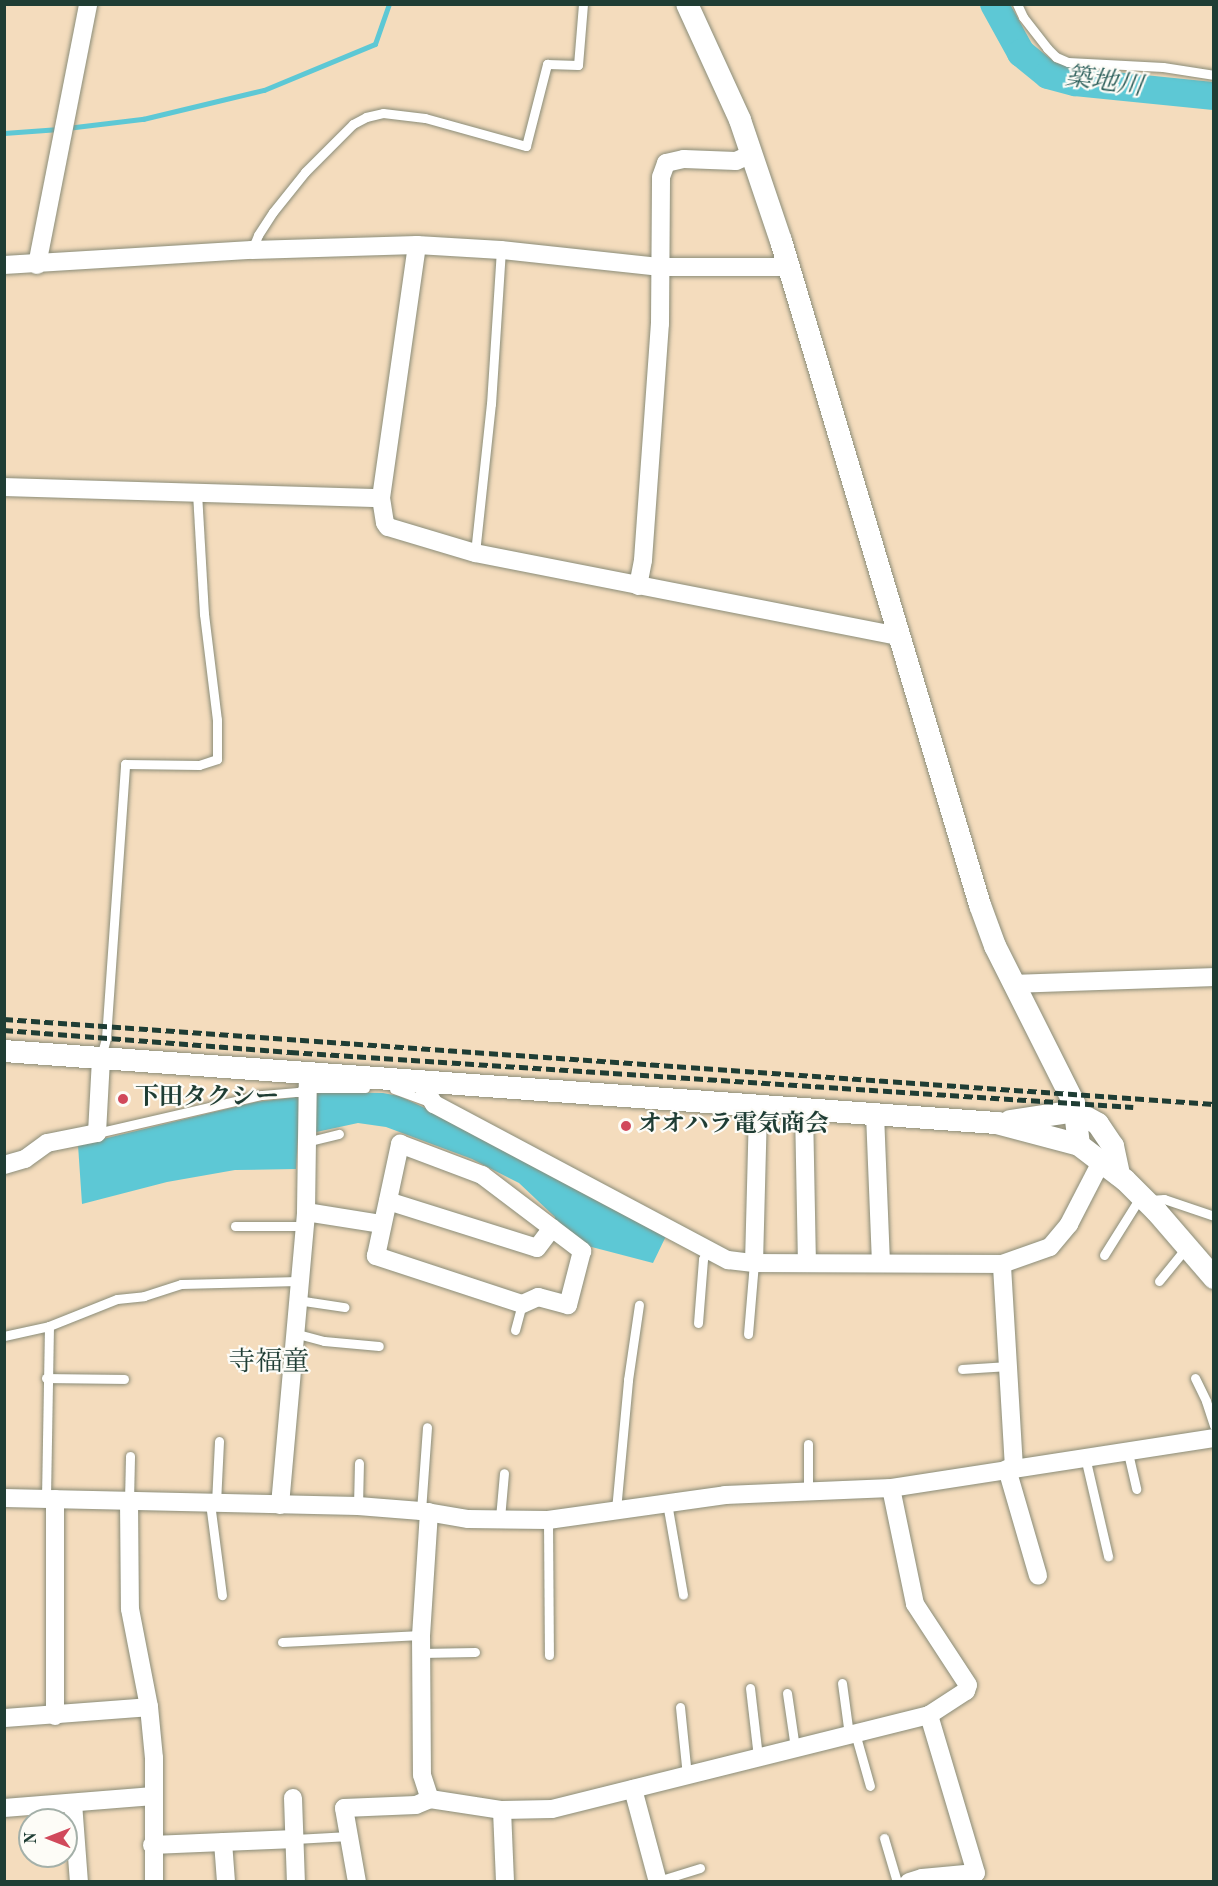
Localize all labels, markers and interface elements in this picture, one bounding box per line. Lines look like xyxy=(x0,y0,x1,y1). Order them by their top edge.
water label: 築地川 xyxy=(1063,62,1145,104)
place label: 下田タクシー xyxy=(135,1085,279,1113)
marker: 下田タクシー xyxy=(116,1092,130,1106)
place label: オオハラ電気商会 xyxy=(638,1112,830,1140)
marker: オオハラ電気商会 xyxy=(619,1119,633,1133)
district label: 寺福童 xyxy=(229,1347,309,1379)
north arrow xyxy=(18,1808,78,1868)
text: N xyxy=(24,1832,40,1844)

